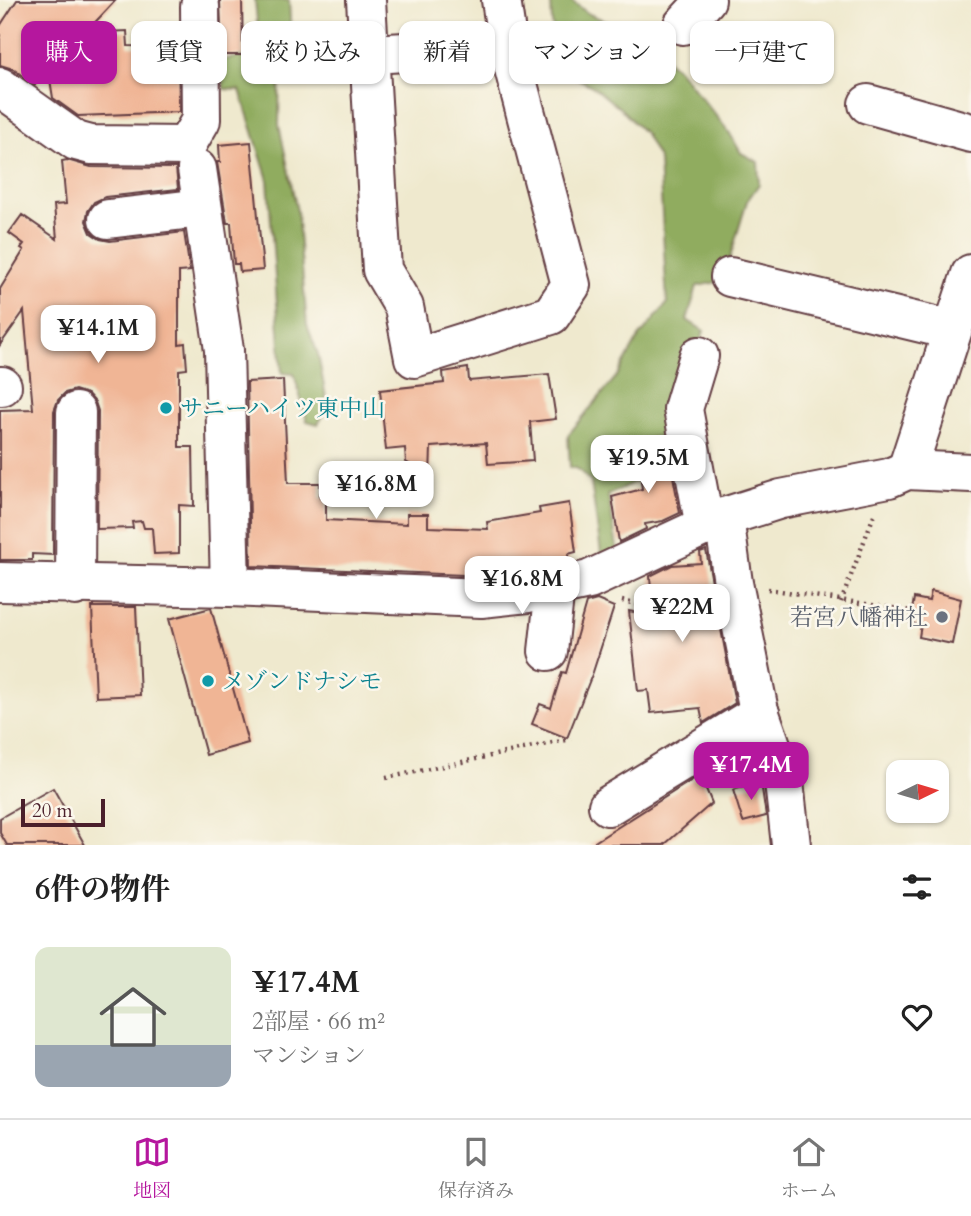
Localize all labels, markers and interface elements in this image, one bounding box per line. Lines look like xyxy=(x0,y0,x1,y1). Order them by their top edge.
chip: 購入 xyxy=(21,21,117,84)
chip: 賃貸 xyxy=(131,21,227,84)
chip: 絞り込み xyxy=(241,21,385,84)
chip: 新着 xyxy=(399,21,495,84)
chip: マンション xyxy=(509,21,676,84)
chip: 一戸建て xyxy=(690,21,834,84)
pin: ¥14.1M xyxy=(41,306,155,365)
text: ¥14.1M xyxy=(57,312,139,343)
place label: サニーハイツ東中山 xyxy=(180,393,385,424)
marker: サニーハイツ東中山 xyxy=(158,400,174,416)
pin: ¥19.5M xyxy=(591,435,705,495)
text: ¥19.5M xyxy=(607,442,689,473)
pin: ¥16.8M xyxy=(319,462,433,521)
text: ¥16.8M xyxy=(335,468,417,499)
pin: ¥16.8M xyxy=(465,556,579,616)
text: ¥16.8M xyxy=(481,563,563,594)
pin: ¥22M xyxy=(641,584,723,644)
text: ¥22M xyxy=(650,591,714,622)
place label: 若宮八幡神社 xyxy=(790,602,928,633)
marker: 若宮八幡神社 xyxy=(934,609,950,625)
place label: メゾンドナシモ xyxy=(222,666,382,697)
marker: メゾンドナシモ xyxy=(200,673,216,689)
pin: ¥17.4M xyxy=(694,742,808,802)
text: ¥17.4M xyxy=(710,749,792,780)
north arrow xyxy=(886,760,948,822)
map controls xyxy=(886,760,949,823)
scale bar xyxy=(21,796,105,828)
text: 20 m xyxy=(32,798,73,824)
icon: filters xyxy=(898,868,936,906)
text: 6件の物件 xyxy=(35,869,170,910)
text: ¥17.4M xyxy=(252,962,360,1003)
icon: home xyxy=(91,975,175,1059)
icon: heart xyxy=(898,998,936,1036)
text: 2部屋 · 66 m² xyxy=(252,1006,385,1037)
text: マンション xyxy=(252,1040,366,1071)
tab: 地図 xyxy=(133,1133,171,1204)
tab: 保存済み xyxy=(438,1133,514,1204)
tab: ホーム xyxy=(781,1133,838,1204)

